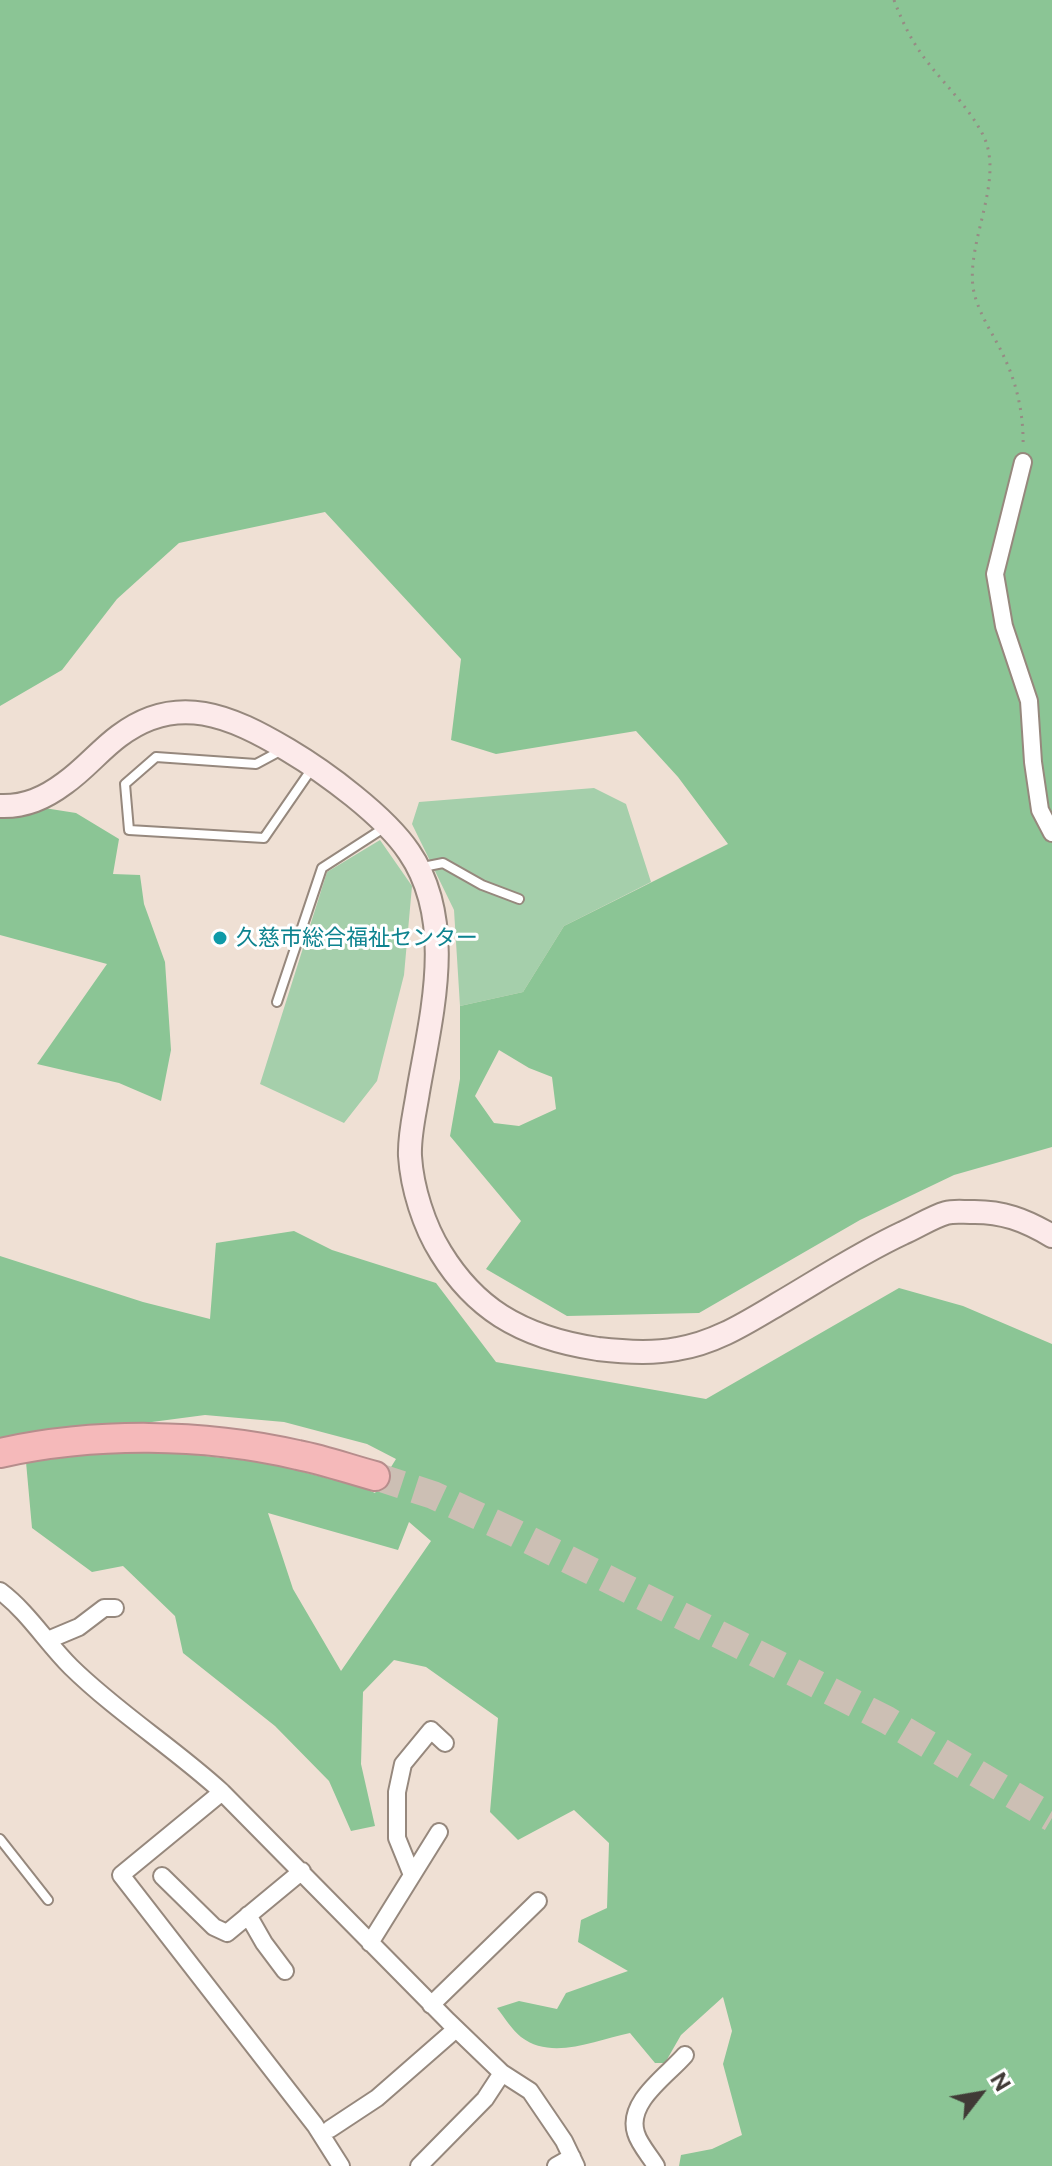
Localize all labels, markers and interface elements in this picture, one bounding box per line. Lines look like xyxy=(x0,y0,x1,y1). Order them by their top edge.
place label: 久慈市総合福祉センター xyxy=(236,925,478,951)
marker: 久慈市総合福祉センター xyxy=(211,929,229,947)
north arrow xyxy=(940,2054,1020,2134)
text: N xyxy=(985,2068,1016,2096)

